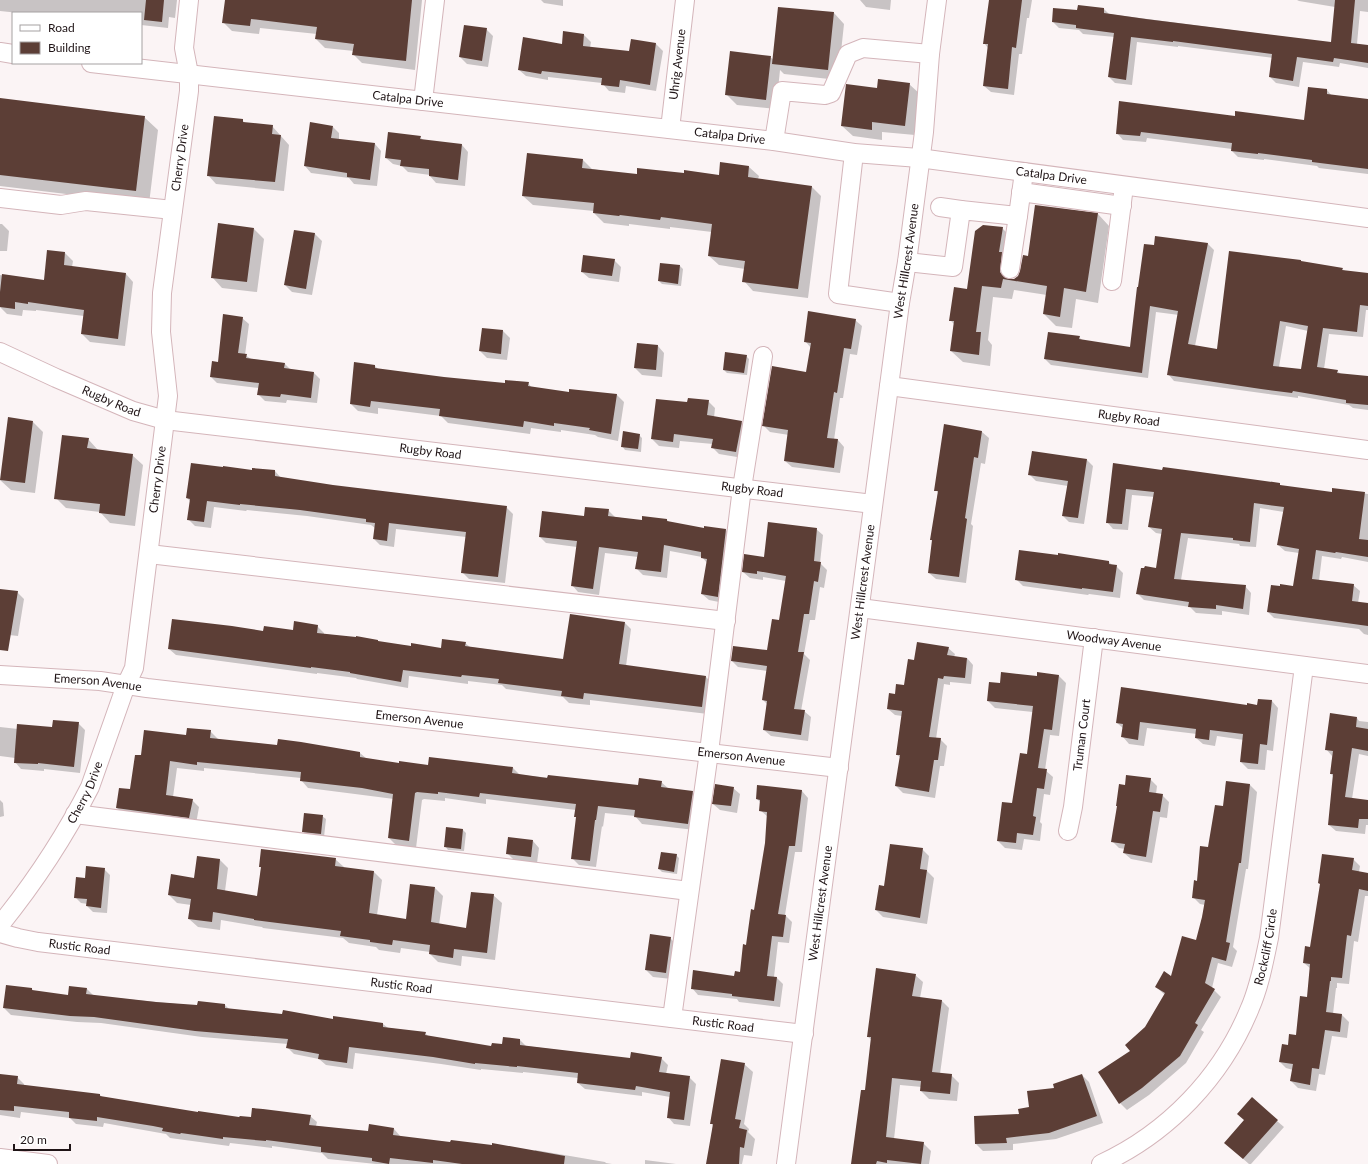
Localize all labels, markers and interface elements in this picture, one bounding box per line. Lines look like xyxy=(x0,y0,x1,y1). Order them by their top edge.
legend xyxy=(12,12,142,64)
text: Road xyxy=(48,20,75,35)
street label: Uhrig Avenue xyxy=(665,28,689,101)
text: Building xyxy=(48,40,91,55)
street label: Catalpa Drive xyxy=(372,87,444,110)
street label: Cherry Drive xyxy=(168,123,191,192)
street label: Catalpa Drive xyxy=(694,124,766,147)
street label: Catalpa Drive xyxy=(1015,163,1088,187)
street label: West Hillcrest Avenue xyxy=(890,202,922,320)
street label: Rugby Road xyxy=(80,382,143,420)
street label: Rugby Road xyxy=(1097,406,1161,429)
street label: Rugby Road xyxy=(399,440,462,462)
street label: Cherry Drive xyxy=(145,445,169,514)
street label: Rugby Road xyxy=(720,478,784,500)
street label: West Hillcrest Avenue xyxy=(847,523,878,641)
street label: Woodway Avenue xyxy=(1066,627,1162,654)
street label: Emerson Avenue xyxy=(53,670,143,694)
street label: Truman Court xyxy=(1070,697,1093,772)
street label: Emerson Avenue xyxy=(375,706,464,732)
street label: Emerson Avenue xyxy=(697,744,786,769)
street label: Cherry Drive xyxy=(64,759,105,826)
street label: West Hillcrest Avenue xyxy=(805,844,835,962)
street label: Rockcliff Circle xyxy=(1250,908,1280,987)
street label: Rustic Road xyxy=(48,935,111,958)
street label: Rustic Road xyxy=(370,974,433,996)
street label: Rustic Road xyxy=(691,1013,755,1035)
scale bar xyxy=(14,1126,70,1152)
text: 20 m xyxy=(20,1132,47,1147)

